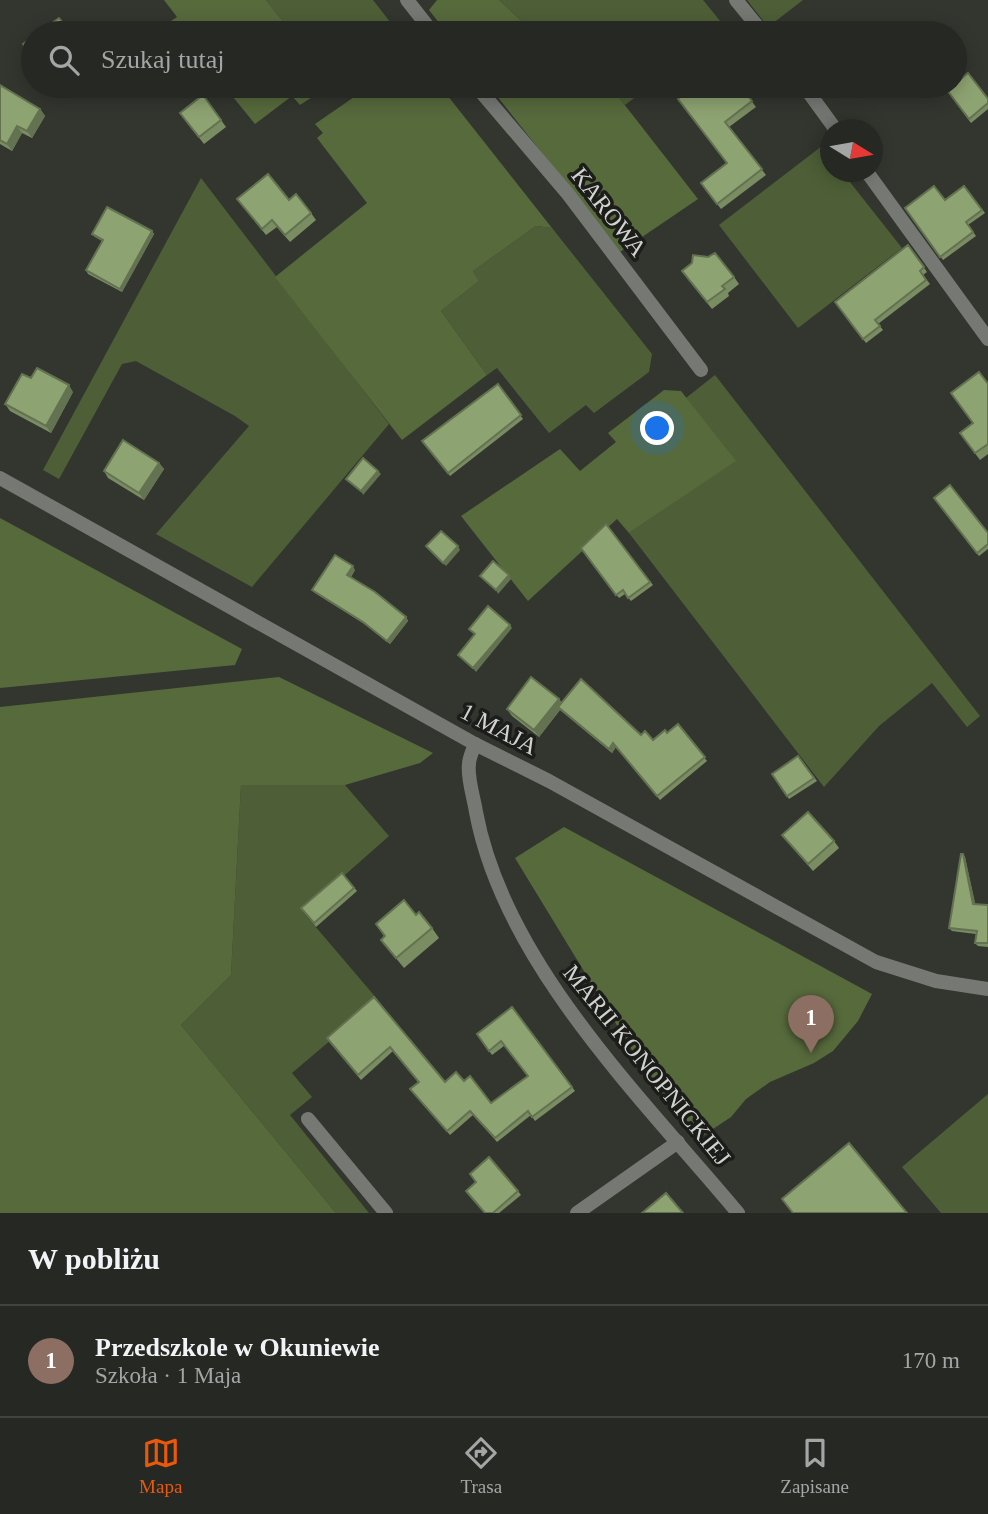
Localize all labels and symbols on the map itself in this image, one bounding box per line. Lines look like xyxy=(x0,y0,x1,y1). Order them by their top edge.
north arrow xyxy=(820,119,883,182)
street label: KAROWA xyxy=(566,162,652,262)
your location xyxy=(640,411,674,445)
street label: 1 MAJA xyxy=(456,698,542,760)
street label: MARII KONOPNICKIEJ xyxy=(558,960,736,1170)
pin: 1 xyxy=(788,995,834,1053)

